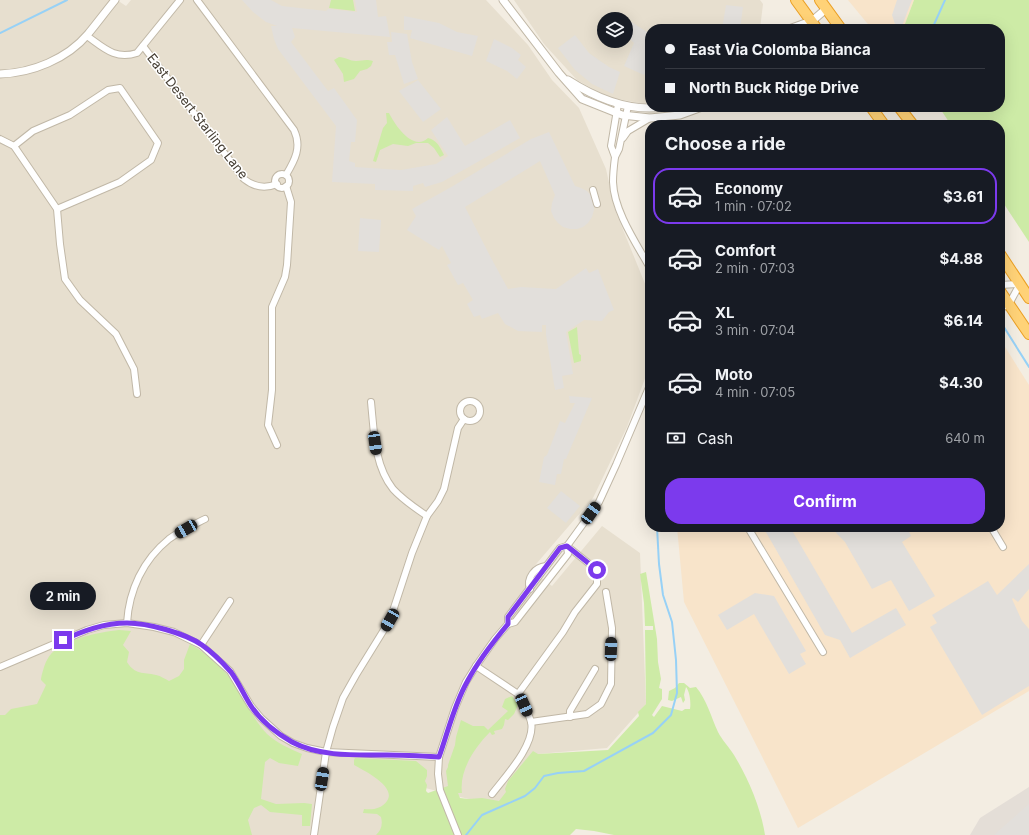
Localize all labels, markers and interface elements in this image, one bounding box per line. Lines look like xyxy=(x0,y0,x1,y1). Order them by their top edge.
map controls xyxy=(597,12,633,48)
button: layers xyxy=(597,12,633,48)
text: East Via Colomba Bianca xyxy=(689,40,871,59)
street label: East Desert Starling Lane xyxy=(144,50,252,182)
text: North Buck Ridge Drive xyxy=(689,78,859,97)
text: Choose a ride xyxy=(665,133,786,154)
icon: car xyxy=(667,178,703,214)
text: Economy xyxy=(715,179,783,198)
text: $3.61 xyxy=(943,187,983,206)
text: 1 min · 07:02 xyxy=(715,198,792,214)
icon: car xyxy=(667,240,703,276)
text: Comfort xyxy=(715,241,776,260)
text: $4.88 xyxy=(939,249,983,268)
text: 2 min · 07:03 xyxy=(715,260,795,276)
icon: car xyxy=(667,302,703,338)
text: XL xyxy=(715,303,735,322)
text: $6.14 xyxy=(944,311,983,330)
text: 3 min · 07:04 xyxy=(715,322,795,338)
icon: car xyxy=(667,364,703,400)
text: Moto xyxy=(715,365,753,384)
text: $4.30 xyxy=(939,373,983,392)
text: 4 min · 07:05 xyxy=(715,384,795,400)
icon: cash xyxy=(665,427,687,449)
text: Cash xyxy=(697,429,733,448)
car xyxy=(367,430,383,456)
text: 640 m xyxy=(945,430,985,446)
button: Confirm xyxy=(665,478,985,524)
car xyxy=(579,500,603,526)
car xyxy=(173,518,199,540)
route start xyxy=(588,561,606,579)
callout: 2 min xyxy=(30,582,96,610)
text: 2 min xyxy=(46,588,80,604)
car xyxy=(379,607,401,633)
route end xyxy=(54,631,72,649)
car xyxy=(605,637,617,661)
car xyxy=(514,692,534,718)
car xyxy=(314,766,330,792)

